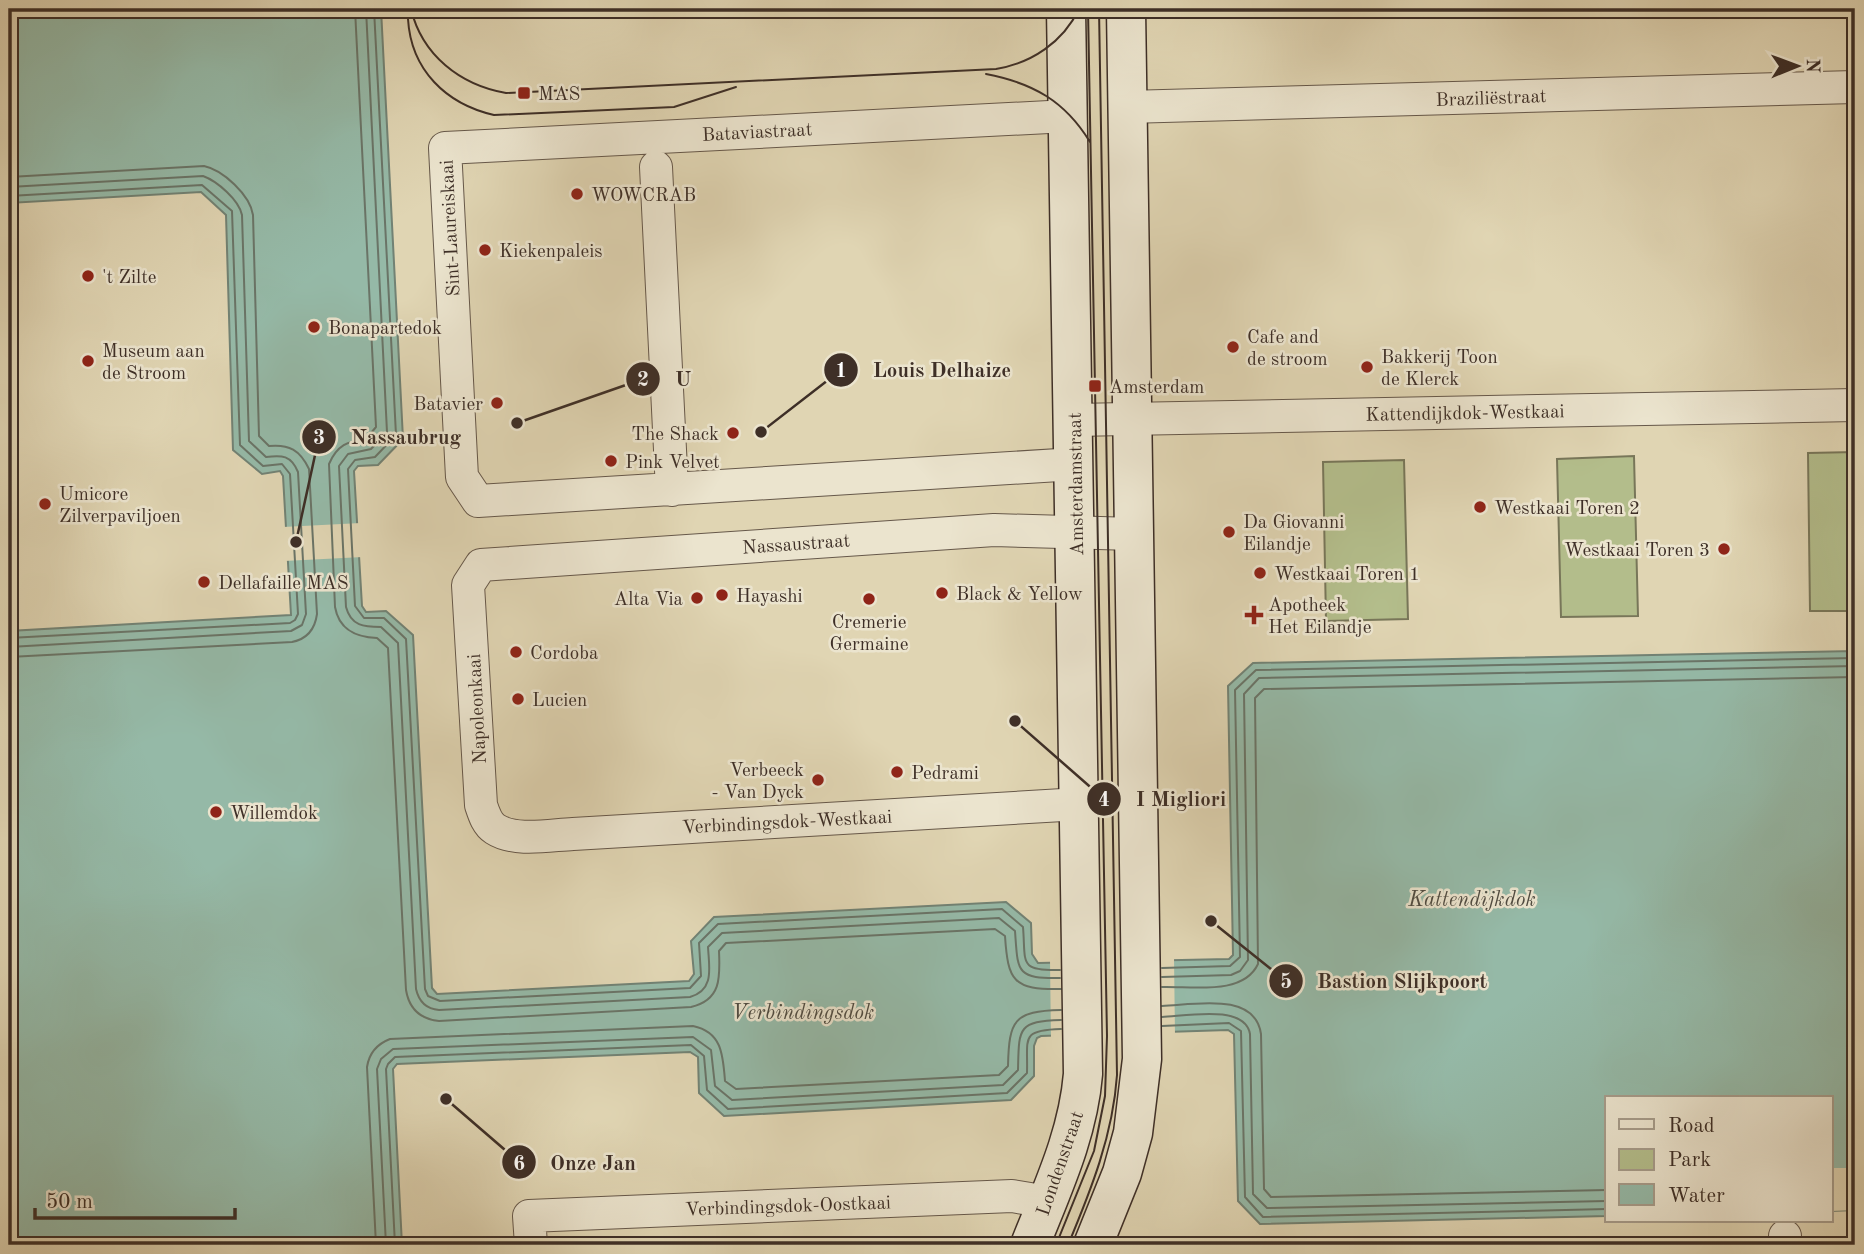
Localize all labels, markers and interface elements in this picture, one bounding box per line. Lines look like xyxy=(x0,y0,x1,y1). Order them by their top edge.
north arrow xyxy=(1762,32,1832,102)
text: N xyxy=(1802,58,1821,74)
marker: MAS xyxy=(516,85,532,101)
place label: MAS xyxy=(538,86,580,105)
street label: Braziliëstraat xyxy=(1435,88,1547,111)
street label: Bataviastraat xyxy=(701,121,813,146)
street label: Sint-Laureiskaai xyxy=(438,159,465,297)
marker: WOWCRAB xyxy=(569,186,585,202)
place label: WOWCRAB xyxy=(591,187,696,206)
marker: Kiekenpaleis xyxy=(477,242,493,258)
place label: Kiekenpaleis xyxy=(499,243,603,262)
marker: 't Zilte xyxy=(80,268,96,284)
place label: 't Zilte xyxy=(102,269,157,288)
marker: Bonapartedok xyxy=(306,319,322,335)
place label: Bonapartedok xyxy=(328,320,442,339)
place label: Cafe and de stroom xyxy=(1247,329,1328,370)
marker: Cafe and de stroom xyxy=(1225,339,1241,355)
place label: Museum aan de Stroom xyxy=(102,343,205,384)
callout: Louis Delhaize xyxy=(824,349,1025,391)
place label: Bakkerij Toon de Klerck xyxy=(1381,349,1498,390)
marker: Museum aan de Stroom xyxy=(80,353,96,369)
callout: U xyxy=(625,358,705,400)
marker: Bakkerij Toon de Klerck xyxy=(1359,359,1375,375)
text: 1 xyxy=(835,361,847,382)
text: Louis Delhaize xyxy=(873,361,1011,382)
text: 2 xyxy=(637,370,649,391)
text: U xyxy=(675,370,691,391)
marker: Amsterdam xyxy=(1087,378,1103,394)
place label: Amsterdam xyxy=(1109,379,1204,398)
marker: Batavier xyxy=(489,395,505,411)
place label: Batavier xyxy=(413,396,483,415)
street label: Kattendijkdok-Westkaai xyxy=(1365,403,1565,426)
street label: Amsterdamstraat xyxy=(1067,412,1088,556)
callout: Nassaubrug xyxy=(302,416,475,458)
marker: The Shack xyxy=(725,425,741,441)
place label: The Shack xyxy=(631,426,719,445)
text: 3 xyxy=(313,428,325,449)
text: Nassaubrug xyxy=(351,428,462,449)
marker: Pink Velvet xyxy=(603,453,619,469)
place label: Pink Velvet xyxy=(625,454,720,473)
place label: Umicore Zilverpaviljoen xyxy=(59,486,181,527)
marker: Umicore Zilverpaviljoen xyxy=(37,496,53,512)
marker: Westkaai Toren 2 xyxy=(1472,499,1488,515)
place label: Westkaai Toren 2 xyxy=(1494,500,1640,519)
place label: Da Giovanni Eilandje xyxy=(1243,514,1344,555)
marker: Da Giovanni Eilandje xyxy=(1221,524,1237,540)
street label: Nassaustraat xyxy=(742,532,851,559)
marker: Westkaai Toren 3 xyxy=(1716,541,1732,557)
place label: Westkaai Toren 3 xyxy=(1564,542,1710,561)
marker: Westkaai Toren 1 xyxy=(1252,565,1268,581)
place label: Westkaai Toren 1 xyxy=(1274,566,1420,585)
marker: Dellafaille MAS xyxy=(196,574,212,590)
place label: Dellafaille MAS xyxy=(218,575,349,594)
marker: Black & Yellow xyxy=(934,585,950,601)
place label: Black & Yellow xyxy=(956,586,1083,605)
marker: Hayashi xyxy=(714,587,730,603)
place label: Hayashi xyxy=(736,588,803,607)
marker: Alta Via xyxy=(689,590,705,606)
place label: Alta Via xyxy=(614,591,684,610)
marker: Cremerie Germaine xyxy=(861,591,877,607)
place label: Apotheek Het Eilandje xyxy=(1268,597,1371,638)
marker: Apotheek Het Eilandje xyxy=(1246,607,1262,623)
place label: Cremerie Germaine xyxy=(830,614,908,655)
marker: Cordoba xyxy=(508,644,524,660)
place label: Cordoba xyxy=(530,645,599,664)
street label: Napoleonkaai xyxy=(466,653,491,765)
marker: Lucien xyxy=(510,691,526,707)
place label: Lucien xyxy=(532,692,587,711)
place label: Verbeeck - Van Dyck xyxy=(711,762,804,803)
marker: Pedrami xyxy=(889,764,905,780)
place label: Pedrami xyxy=(911,765,979,784)
marker: Verbeeck - Van Dyck xyxy=(810,772,826,788)
callout: I Migliori xyxy=(1087,778,1240,820)
text: 4 xyxy=(1098,790,1110,811)
text: I Migliori xyxy=(1136,790,1226,811)
marker: Willemdok xyxy=(208,804,224,820)
place label: Willemdok xyxy=(230,805,318,824)
street label: Verbindingsdok-Westkaai xyxy=(682,809,893,838)
water label: Kattendijkdok xyxy=(1407,890,1536,911)
callout: Bastion Slijkpoort xyxy=(1268,960,1501,1002)
text: 5 xyxy=(1280,972,1292,993)
text: Bastion Slijkpoort xyxy=(1317,972,1487,993)
water label: Verbindingsdok xyxy=(732,1003,874,1024)
legend xyxy=(1605,1096,1832,1222)
street label: Londenstraat xyxy=(1035,1109,1088,1219)
text: Road xyxy=(1668,1116,1715,1137)
callout: Onze Jan xyxy=(501,1141,650,1183)
text: Park xyxy=(1668,1150,1711,1171)
text: 6 xyxy=(513,1154,525,1175)
text: Onze Jan xyxy=(550,1154,636,1175)
scale bar xyxy=(35,1177,234,1221)
text: Water xyxy=(1668,1186,1725,1207)
text: 50 m xyxy=(46,1192,93,1213)
street label: Verbindingsdok-Oostkaai xyxy=(685,1194,891,1221)

